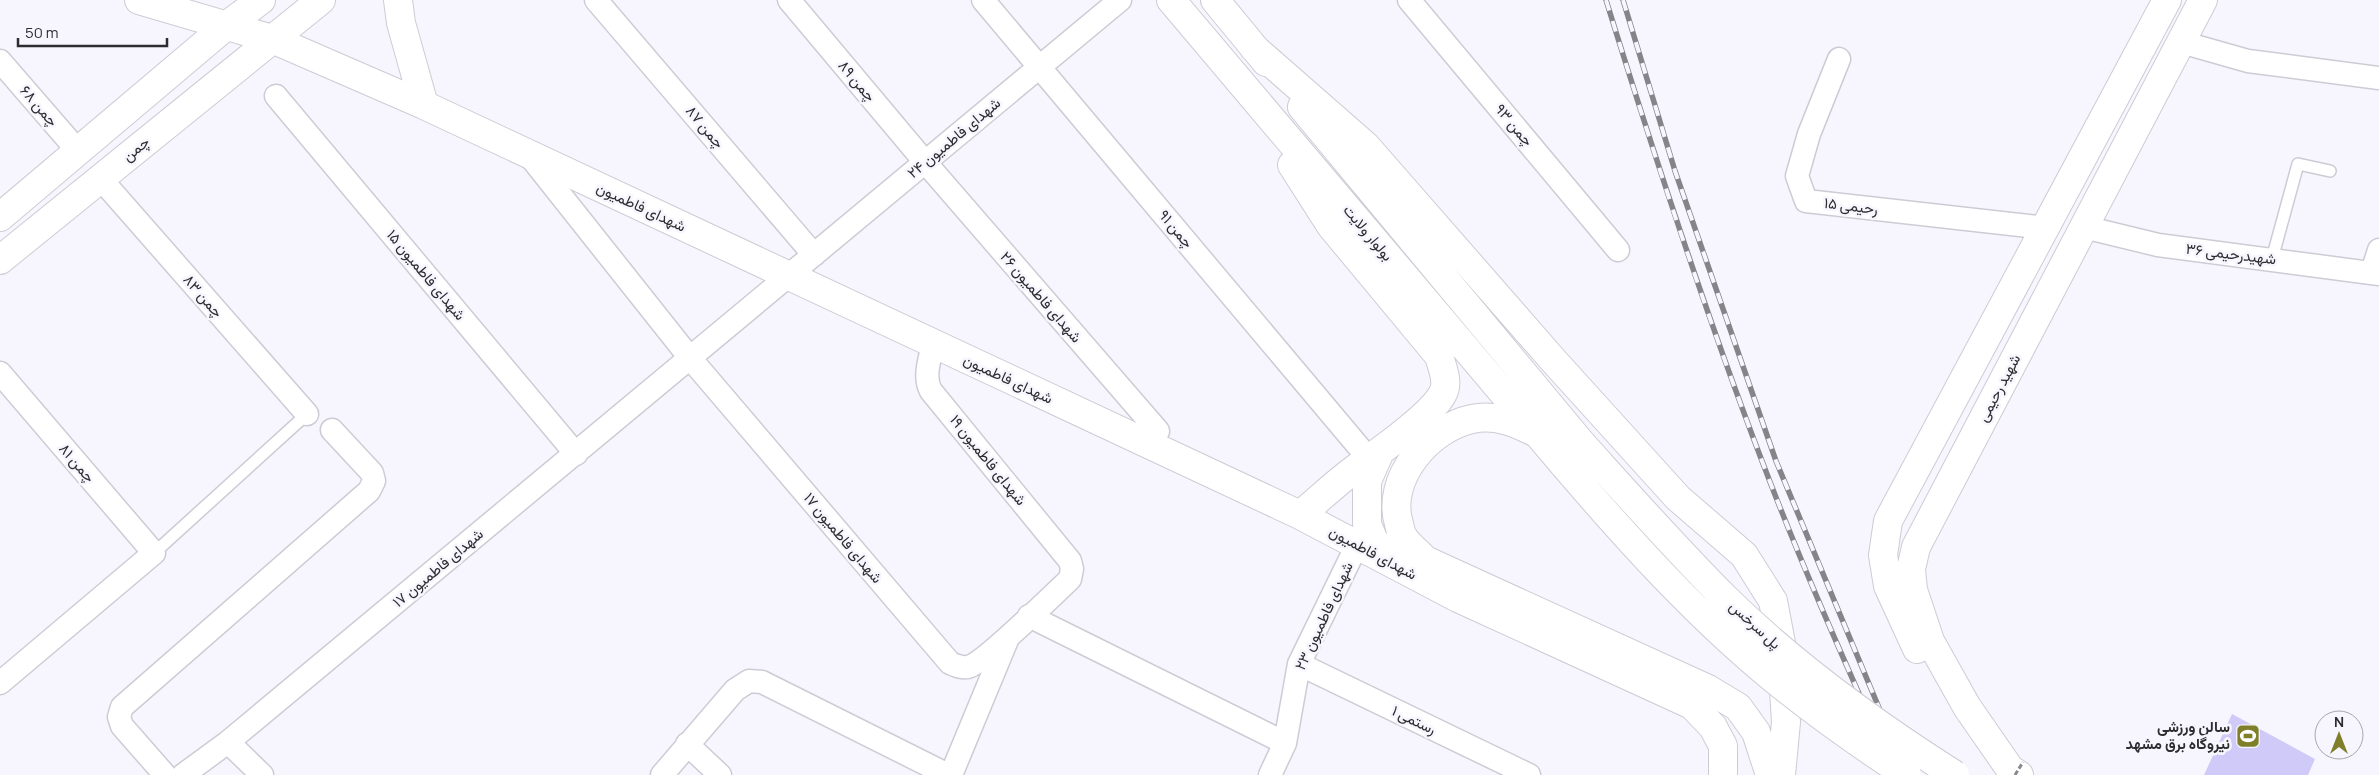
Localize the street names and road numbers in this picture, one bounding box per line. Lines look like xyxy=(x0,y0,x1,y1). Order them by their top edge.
street label: چمن ۸۹ xyxy=(834,55,881,106)
street label: چمن ۶۸ xyxy=(16,80,63,131)
street label: شهدای فاطمیون ۲۴ xyxy=(902,92,1005,183)
street label: چمن ۹۳ xyxy=(1490,99,1538,150)
street label: چمن ۸۷ xyxy=(681,101,730,153)
street label: چمن xyxy=(118,131,154,166)
street label: شهدای فاطمیون xyxy=(593,177,690,237)
street label: رحیمی ۱۵ xyxy=(1823,192,1879,219)
street label: بولوار ولایت xyxy=(1339,200,1398,265)
street label: چمن ۹۱ xyxy=(1154,205,1199,252)
street label: شهدای فاطمیون ۱۵ xyxy=(382,225,471,325)
street label: شهیدرحیمی ۳۶ xyxy=(2185,238,2278,269)
street label: شهدای فاطمیون ۲۶ xyxy=(996,246,1087,347)
street label: چمن ۸۳ xyxy=(179,269,228,322)
street label: شهدای فاطمیون xyxy=(960,349,1057,409)
street label: شهید رحیمی xyxy=(1972,350,2025,425)
street label: شهدای فاطمیون ۱۹ xyxy=(945,410,1032,510)
street label: چمن ۸۱ xyxy=(54,439,100,487)
street label: شهدای فاطمیون ۱۷ xyxy=(799,488,888,588)
street label: شهدای فاطمیون xyxy=(1326,521,1421,585)
street label: شهدای فاطمیون ۱۷ xyxy=(388,523,488,612)
street label: شهدای فاطمیون ۲۳ xyxy=(1289,558,1358,673)
street label: پل سرخس xyxy=(1725,596,1786,654)
street label: رستمی ۱ xyxy=(1388,700,1440,739)

